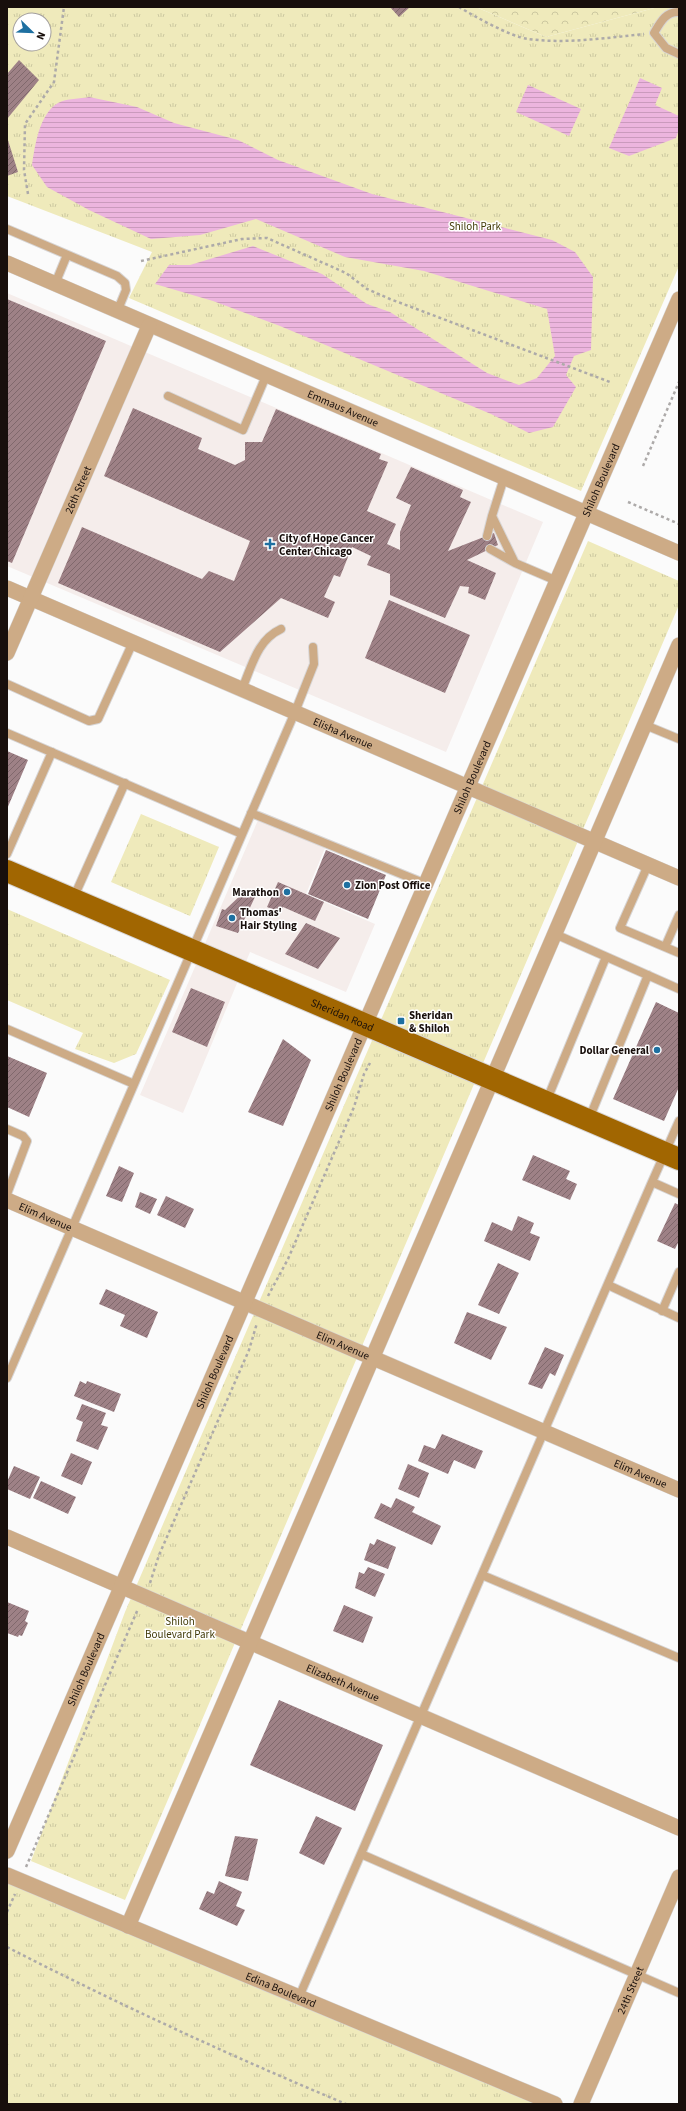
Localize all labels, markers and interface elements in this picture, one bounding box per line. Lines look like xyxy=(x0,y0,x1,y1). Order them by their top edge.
north arrow xyxy=(12,12,52,52)
text: N xyxy=(32,29,49,42)
park label: Shiloh Park xyxy=(449,219,502,234)
street label: Emmaus Avenue xyxy=(305,386,381,431)
street label: Shiloh Boulevard xyxy=(579,441,624,519)
street label: 26th Street xyxy=(61,464,95,516)
place label: City of Hope Cancer Center Chicago xyxy=(279,531,374,559)
marker: City of Hope Cancer Center Chicago xyxy=(264,538,276,550)
street label: Elisha Avenue xyxy=(311,714,376,753)
street label: Shiloh Boulevard xyxy=(450,738,495,817)
place label: Zion Post Office xyxy=(355,878,431,893)
marker: Zion Post Office xyxy=(342,880,352,890)
place label: Marathon xyxy=(232,885,279,900)
marker: Marathon xyxy=(282,887,292,897)
place label: Thomas' Hair Styling xyxy=(240,905,297,933)
marker: Thomas' Hair Styling xyxy=(227,913,237,923)
street label: Sheridan Road xyxy=(308,995,376,1035)
place label: Sheridan & Shiloh xyxy=(409,1008,453,1036)
marker: Sheridan & Shiloh xyxy=(396,1016,406,1026)
street label: Shiloh Boulevard xyxy=(321,1036,366,1114)
place label: Dollar General xyxy=(580,1043,650,1058)
marker: Dollar General xyxy=(652,1045,662,1055)
street label: Elim Avenue xyxy=(16,1199,75,1235)
street label: Elim Avenue xyxy=(314,1327,372,1364)
street label: Shiloh Boulevard xyxy=(192,1333,237,1411)
street label: Elim Avenue xyxy=(611,1456,670,1492)
park label: Shiloh Boulevard Park xyxy=(145,1614,215,1642)
street label: Shiloh Boulevard xyxy=(64,1630,109,1709)
street label: Elizabeth Avenue xyxy=(304,1660,382,1706)
street label: 24th Street xyxy=(614,1964,648,2016)
street label: Edina Boulevard xyxy=(243,1969,318,2011)

